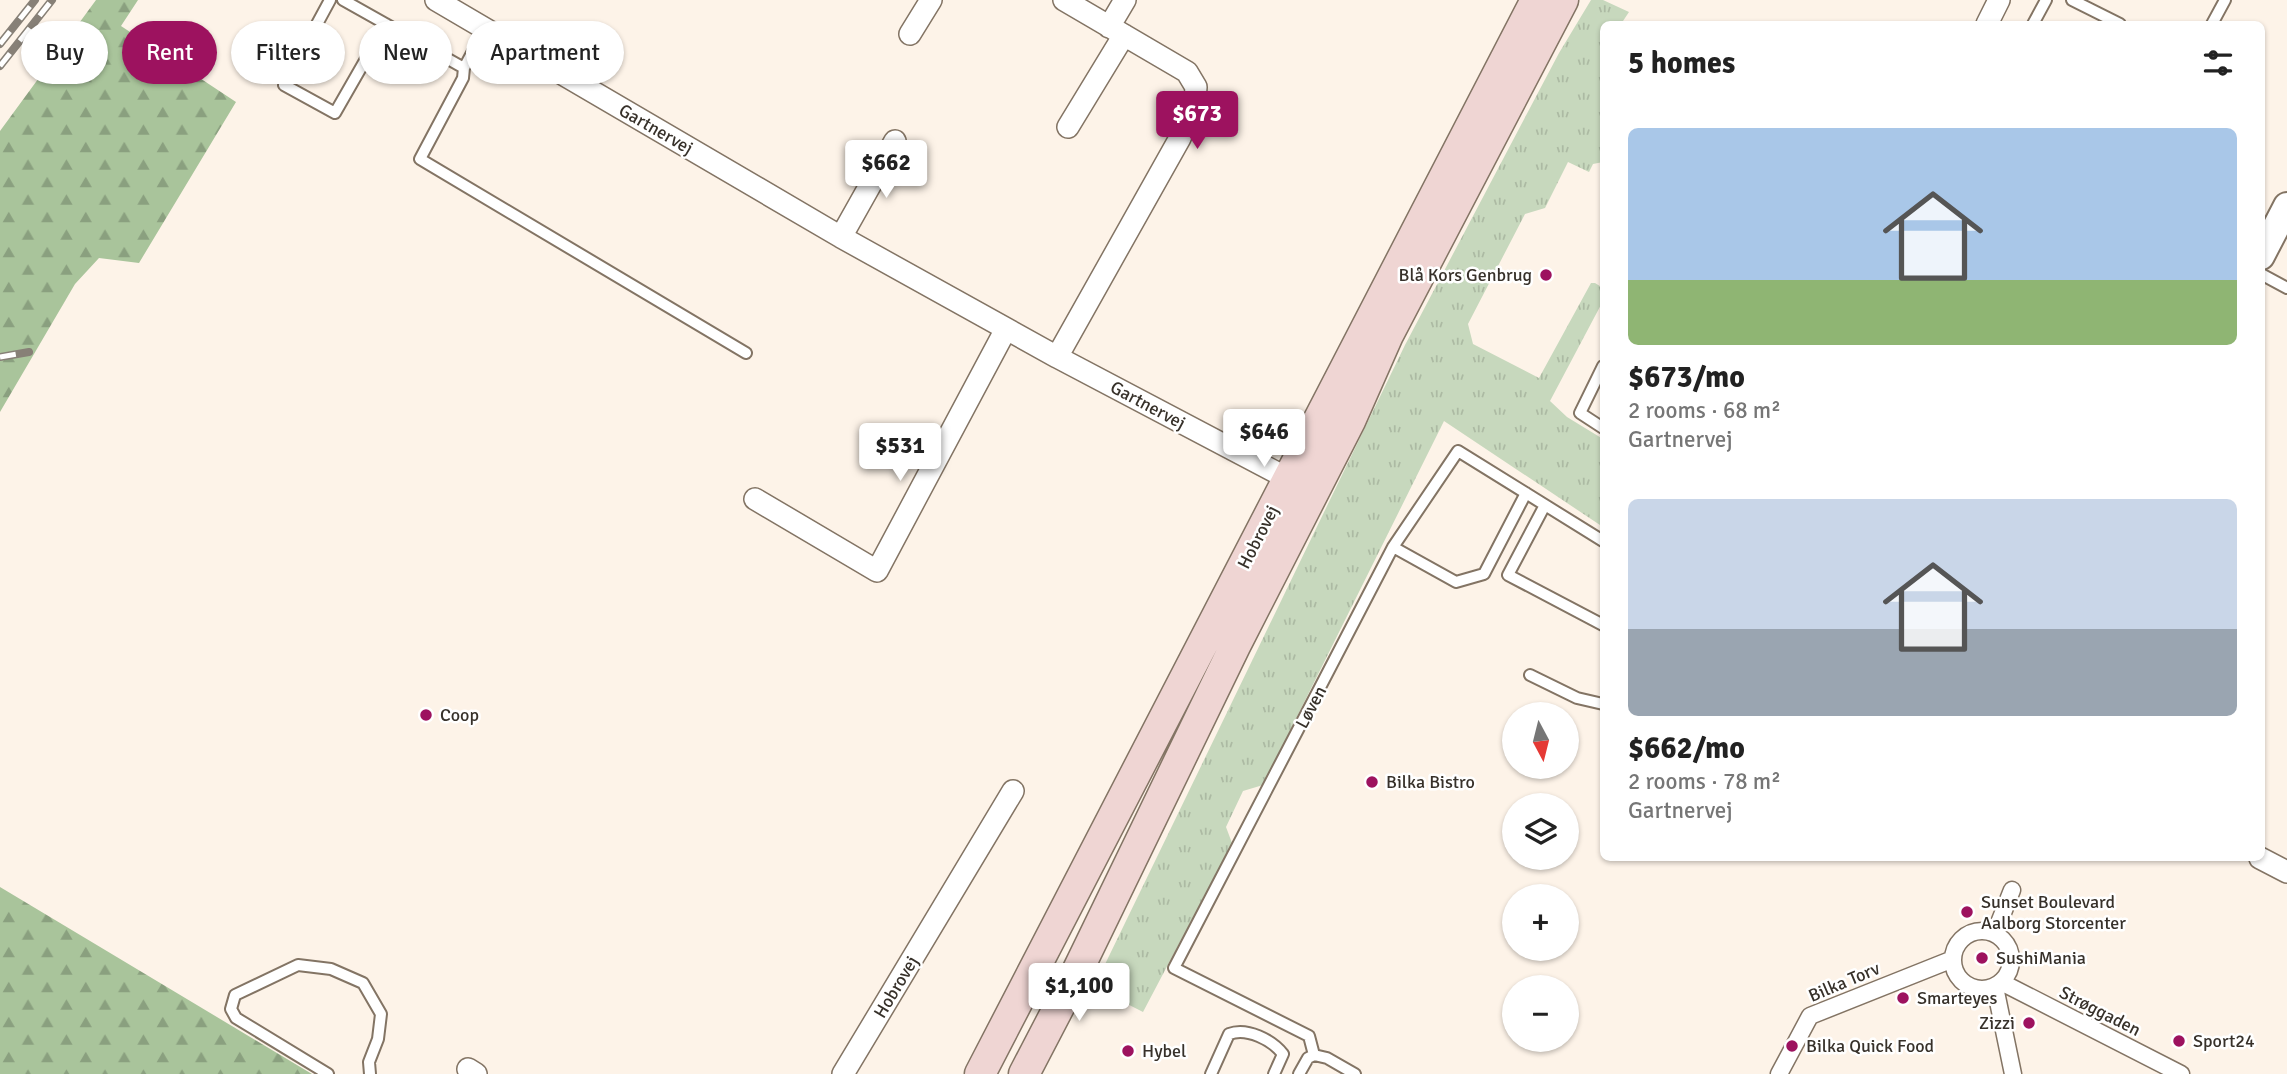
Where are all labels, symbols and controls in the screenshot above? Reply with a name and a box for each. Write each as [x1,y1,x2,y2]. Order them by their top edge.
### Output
chip: Buy [21,21,108,84]
chip: Rent [122,21,217,84]
chip: Filters [231,21,345,84]
chip: New [359,21,452,84]
chip: Apartment [466,21,624,84]
icon: filters [2199,44,2237,82]
text: 5 homes [1628,45,1735,82]
pin: $673 [1156,92,1238,151]
street label: Gartnervej [615,99,697,159]
text: $673 [1172,99,1222,128]
pin: $662 [845,140,927,200]
text: $662 [861,148,911,177]
icon: home [1870,173,1996,299]
place label: Blå Kors Genbrug [1399,264,1532,286]
marker: Blå Kors Genbrug [1538,267,1554,283]
text: $673/mo [1628,359,1745,396]
street label: Gartnervej [1107,376,1189,434]
text: 2 rooms · 68 m² [1628,396,1781,425]
pin: $646 [1223,410,1305,469]
text: $646 [1239,417,1289,446]
pin: $531 [859,424,941,483]
text: Gartnervej [1628,425,1733,454]
text: $531 [875,431,925,460]
street label: Hobrovej [1233,502,1283,572]
icon: home [1870,544,1996,670]
street label: Løven [1291,682,1331,732]
north arrow [1502,702,1578,779]
map controls [1502,702,1579,1052]
place label: Coop [440,704,479,726]
marker: Coop [418,707,434,723]
text: $662/mo [1628,730,1745,767]
text: 2 rooms · 78 m² [1628,767,1781,796]
place label: Bilka Bistro [1386,771,1475,793]
marker: Bilka Bistro [1364,774,1380,790]
button: layers [1502,793,1579,870]
text: Gartnervej [1628,796,1733,825]
button: + [1502,884,1579,961]
place label: Sunset Boulevard Aalborg Storcenter [1981,891,2126,934]
marker: Sunset Boulevard Aalborg Storcenter [1959,904,1975,920]
place label: SushiMania [1996,947,2086,969]
marker: SushiMania [1974,950,1990,966]
street label: Hobrovej [869,952,923,1022]
street label: Bilka Torv [1805,957,1884,1007]
pin: $1,100 [1022,964,1136,1023]
text: $1,100 [1045,971,1113,1000]
button: − [1502,975,1579,1052]
street label: Strøggaden [2056,981,2144,1041]
place label: Smarteyes [1917,987,1998,1009]
marker: Smarteyes [1895,990,1911,1006]
place label: Zizzi [1979,1012,2015,1034]
marker: Zizzi [2021,1015,2037,1031]
place label: Sport24 [2193,1030,2255,1052]
marker: Sport24 [2171,1033,2187,1049]
place label: Bilka Quick Food [1806,1035,1934,1057]
marker: Bilka Quick Food [1784,1038,1800,1054]
place label: Hybel [1142,1040,1186,1062]
marker: Hybel [1120,1043,1136,1059]

